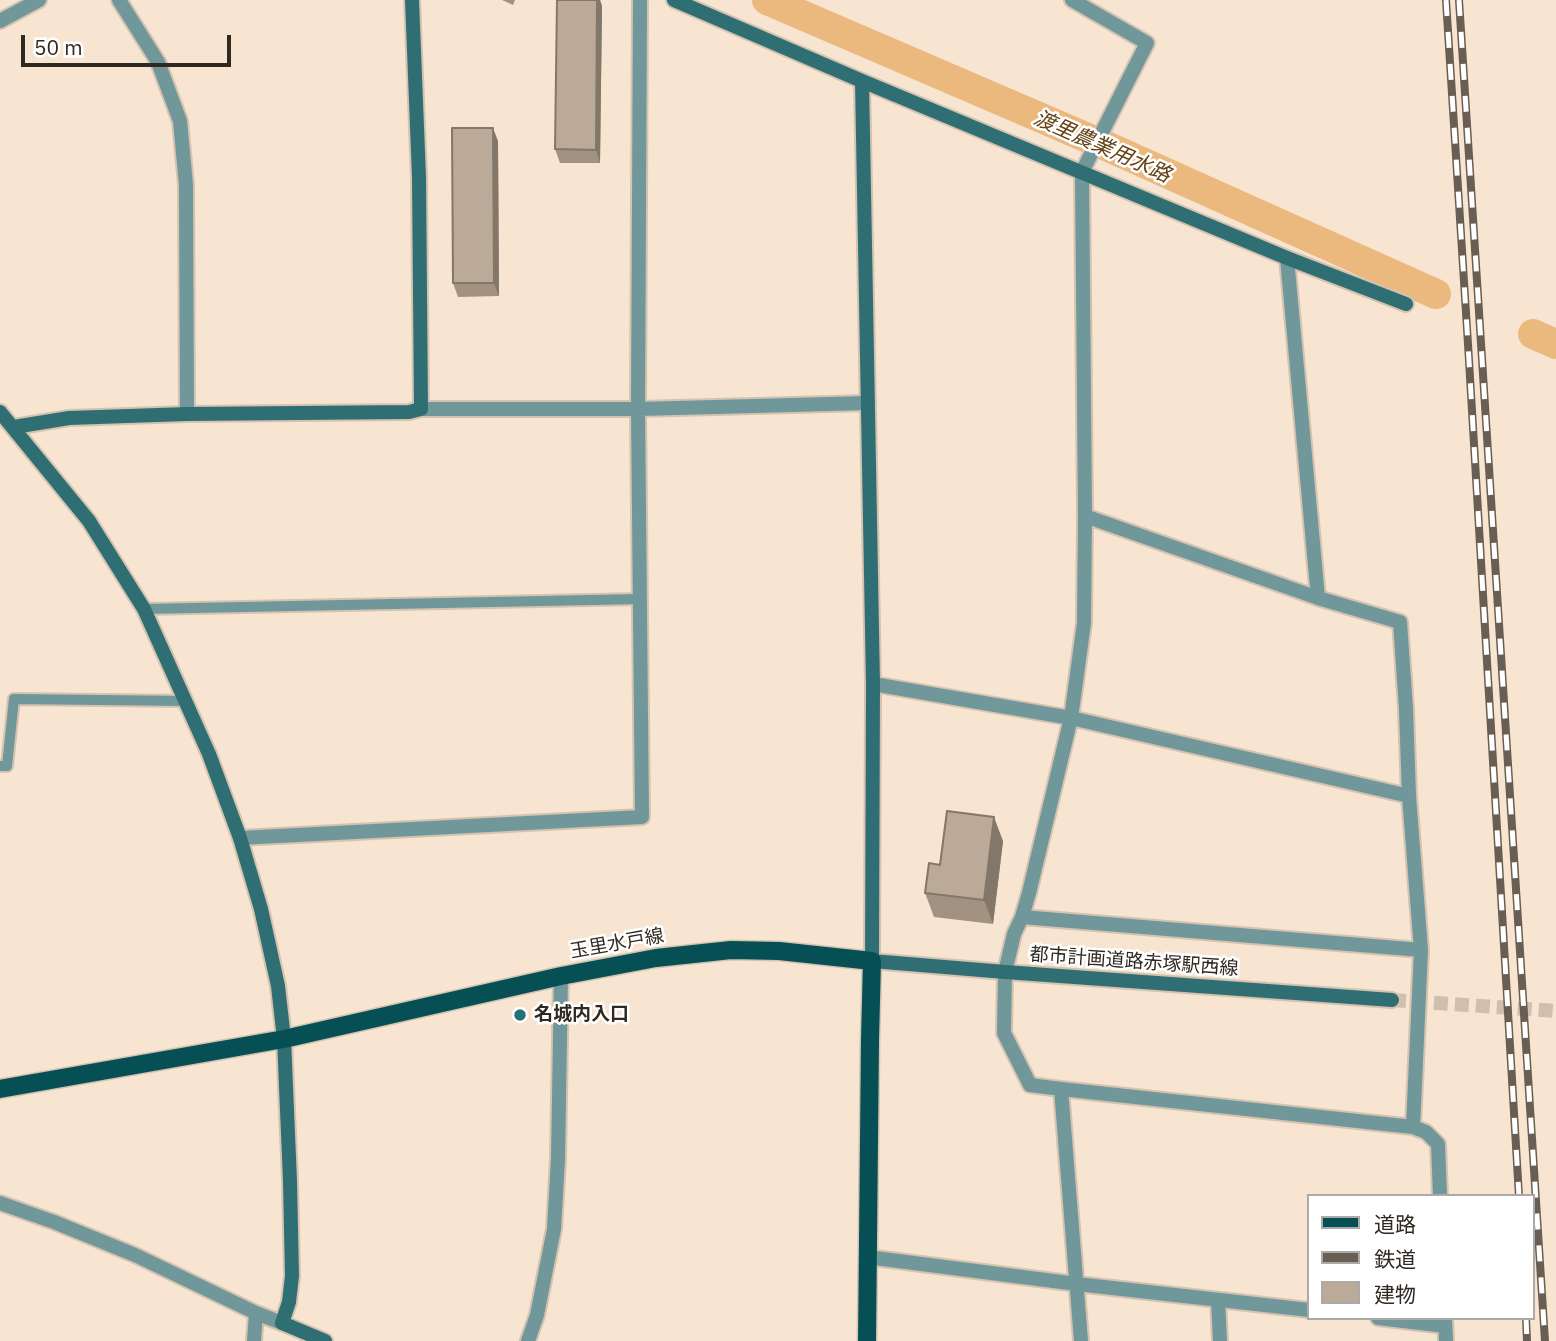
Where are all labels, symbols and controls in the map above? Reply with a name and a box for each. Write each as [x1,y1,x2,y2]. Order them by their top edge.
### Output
scale bar [24,21,234,65]
text: 50 m [34,33,83,61]
water label: 渡里農業用水路 [1030,106,1174,188]
street label: 玉里水戸線 [568,925,666,963]
street label: 都市計画道路赤塚駅西線 [1029,943,1239,981]
place label: 名城内入口 [534,1004,629,1026]
marker: 名城内入口 [512,1007,528,1023]
legend [1308,1194,1535,1320]
text: 道路 [1374,1210,1416,1238]
text: 鉄道 [1374,1245,1416,1273]
text: 建物 [1374,1280,1416,1308]

